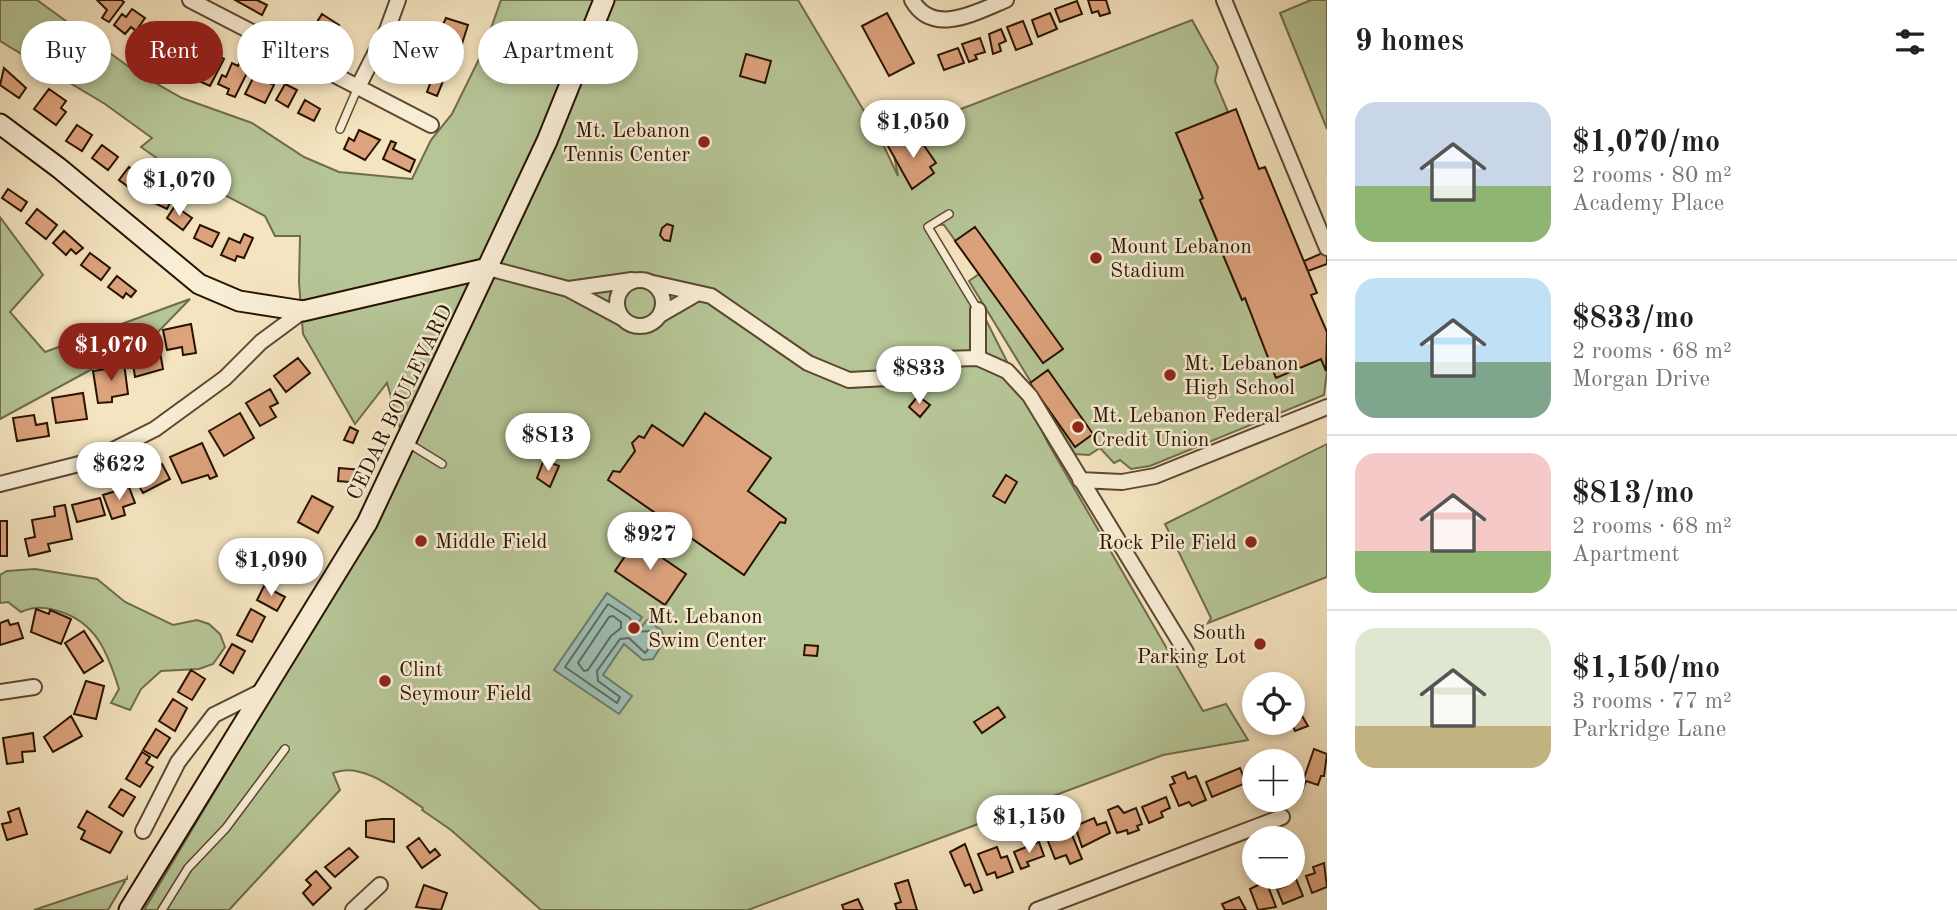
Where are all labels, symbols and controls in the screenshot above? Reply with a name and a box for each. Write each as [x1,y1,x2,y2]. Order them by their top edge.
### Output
chip: Buy [21,21,111,84]
chip: Rent [125,21,223,84]
chip: Filters [237,21,354,84]
chip: New [368,21,464,84]
chip: Apartment [478,21,638,84]
icon: filters [1891,23,1929,61]
text: 9 homes [1355,27,1464,57]
pin: $1,050 [856,100,970,160]
text: $1,050 [876,111,950,134]
place label: Mt. Lebanon Tennis Center [563,121,690,166]
text: $1,070/mo [1572,128,1720,158]
icon: home [1411,130,1495,214]
marker: Mt. Lebanon Tennis Center [696,134,712,150]
pin: $1,070 [122,158,236,218]
text: 2 rooms · 80 m² [1572,164,1732,187]
text: $1,070 [142,169,216,192]
text: Academy Place [1572,192,1724,215]
place label: Mount Lebanon Stadium [1110,237,1252,282]
marker: Mount Lebanon Stadium [1088,250,1104,266]
street label: CEDAR BOULEVARD [344,302,457,504]
text: $833/mo [1572,304,1694,334]
icon: home [1411,306,1495,390]
pin: $1,070 [54,324,168,383]
text: $1,070 [74,334,148,357]
text: 2 rooms · 68 m² [1572,340,1732,363]
pin: $833 [878,346,960,406]
place label: Mt. Lebanon High School [1184,354,1299,399]
text: $833 [892,357,946,380]
marker: Mt. Lebanon High School [1162,367,1178,383]
text: Morgan Drive [1572,368,1710,391]
place label: Mt. Lebanon Federal Credit Union [1092,406,1280,451]
pin: $813 [507,414,589,473]
marker: Mt. Lebanon Federal Credit Union [1070,419,1086,435]
text: $813 [521,424,575,447]
pin: $622 [78,442,160,502]
text: $622 [92,453,146,476]
text: $813/mo [1572,479,1694,509]
icon: home [1411,481,1495,565]
pin: $927 [609,512,691,572]
text: 2 rooms · 68 m² [1572,515,1732,538]
text: $927 [623,523,677,546]
place label: Middle Field [435,532,548,553]
marker: Middle Field [413,533,429,549]
place label: Rock Pile Field [1098,533,1237,554]
marker: Rock Pile Field [1243,534,1259,550]
pin: $1,090 [214,538,328,598]
text: Apartment [1572,543,1680,566]
text: $1,090 [234,549,308,572]
place label: Mt. Lebanon Swim Center [648,607,767,652]
marker: Mt. Lebanon Swim Center [626,620,642,636]
place label: South Parking Lot [1137,623,1246,668]
marker: South Parking Lot [1252,636,1268,652]
text: $1,150/mo [1572,654,1720,684]
icon: home [1411,656,1495,740]
place label: Clint Seymour Field [399,660,532,705]
map controls [1242,672,1305,889]
button: locate [1242,672,1305,735]
marker: Clint Seymour Field [377,673,393,689]
text: 3 rooms · 77 m² [1572,690,1732,713]
text: Parkridge Lane [1572,718,1726,741]
button: + [1242,749,1305,812]
pin: $1,150 [972,796,1086,855]
text: $1,150 [992,806,1066,829]
button: − [1242,826,1305,889]

